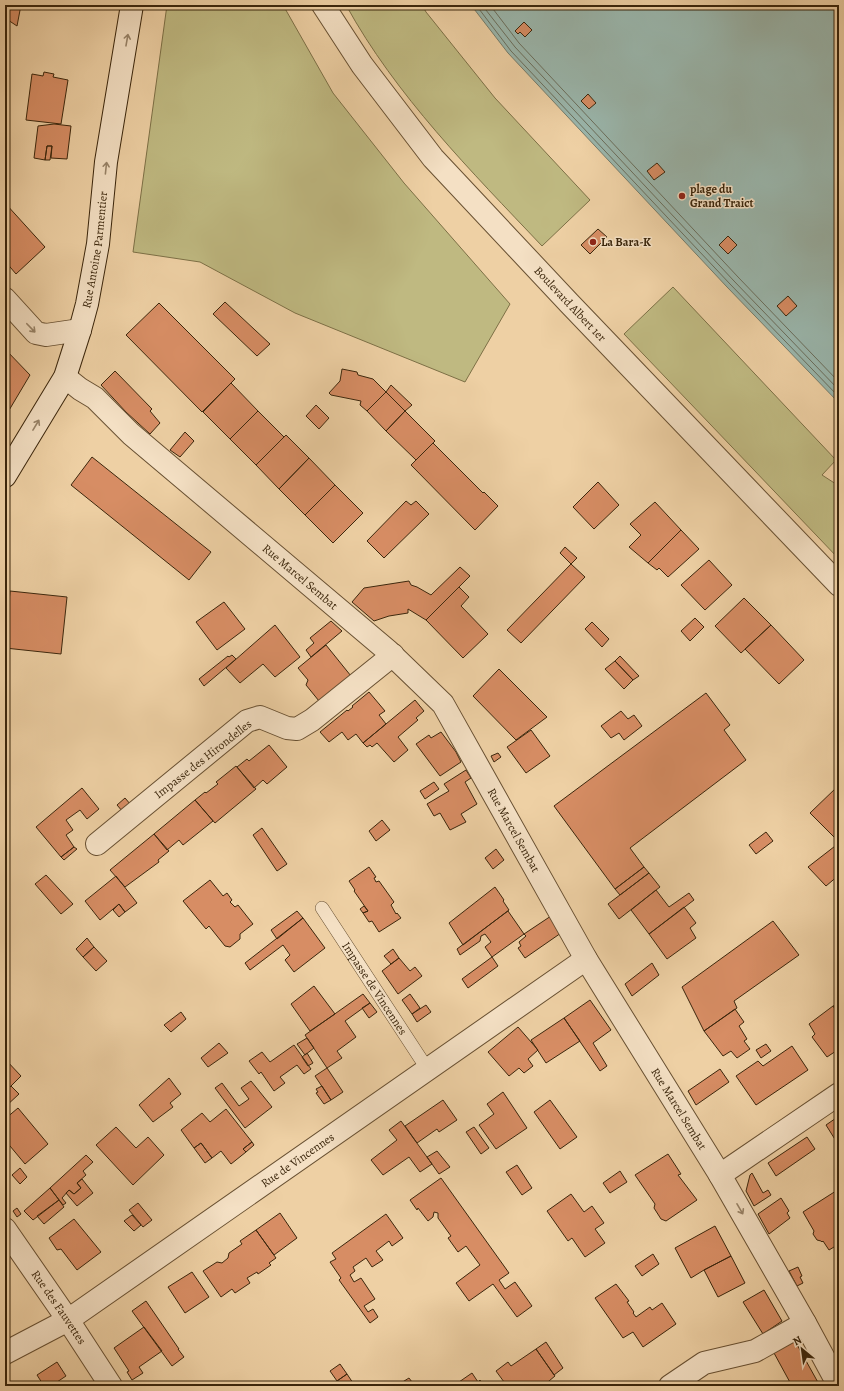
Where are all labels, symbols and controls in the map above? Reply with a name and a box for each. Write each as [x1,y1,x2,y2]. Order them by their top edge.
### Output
one-way arrow [123,34,131,47]
one-way arrow [102,162,109,175]
place label: plage du Grand Traict [690,181,753,211]
street label: Rue Antoine Parmentier [78,190,111,310]
marker: plage du Grand Traict [677,191,687,201]
place label: La Bara-K [601,234,651,250]
marker: La Bara-K [588,237,598,247]
street label: Boulevard Albert 1er [531,263,610,345]
one-way arrow [26,323,36,333]
one-way arrow [32,419,40,431]
street label: Rue Marcel Sembat [259,540,341,613]
street label: Impasse des Hirondelles [151,716,255,802]
street label: Rue Marcel Sembat [484,785,544,875]
street label: Impasse de Vincennes [338,939,411,1038]
street label: Rue Marcel Sembat [647,1065,711,1153]
street label: Rue de Vincennes [258,1129,338,1191]
one-way arrow [736,1203,744,1215]
street label: Rue des Fauvettes [28,1267,90,1348]
north arrow [782,1329,822,1369]
text: N [790,1332,805,1349]

